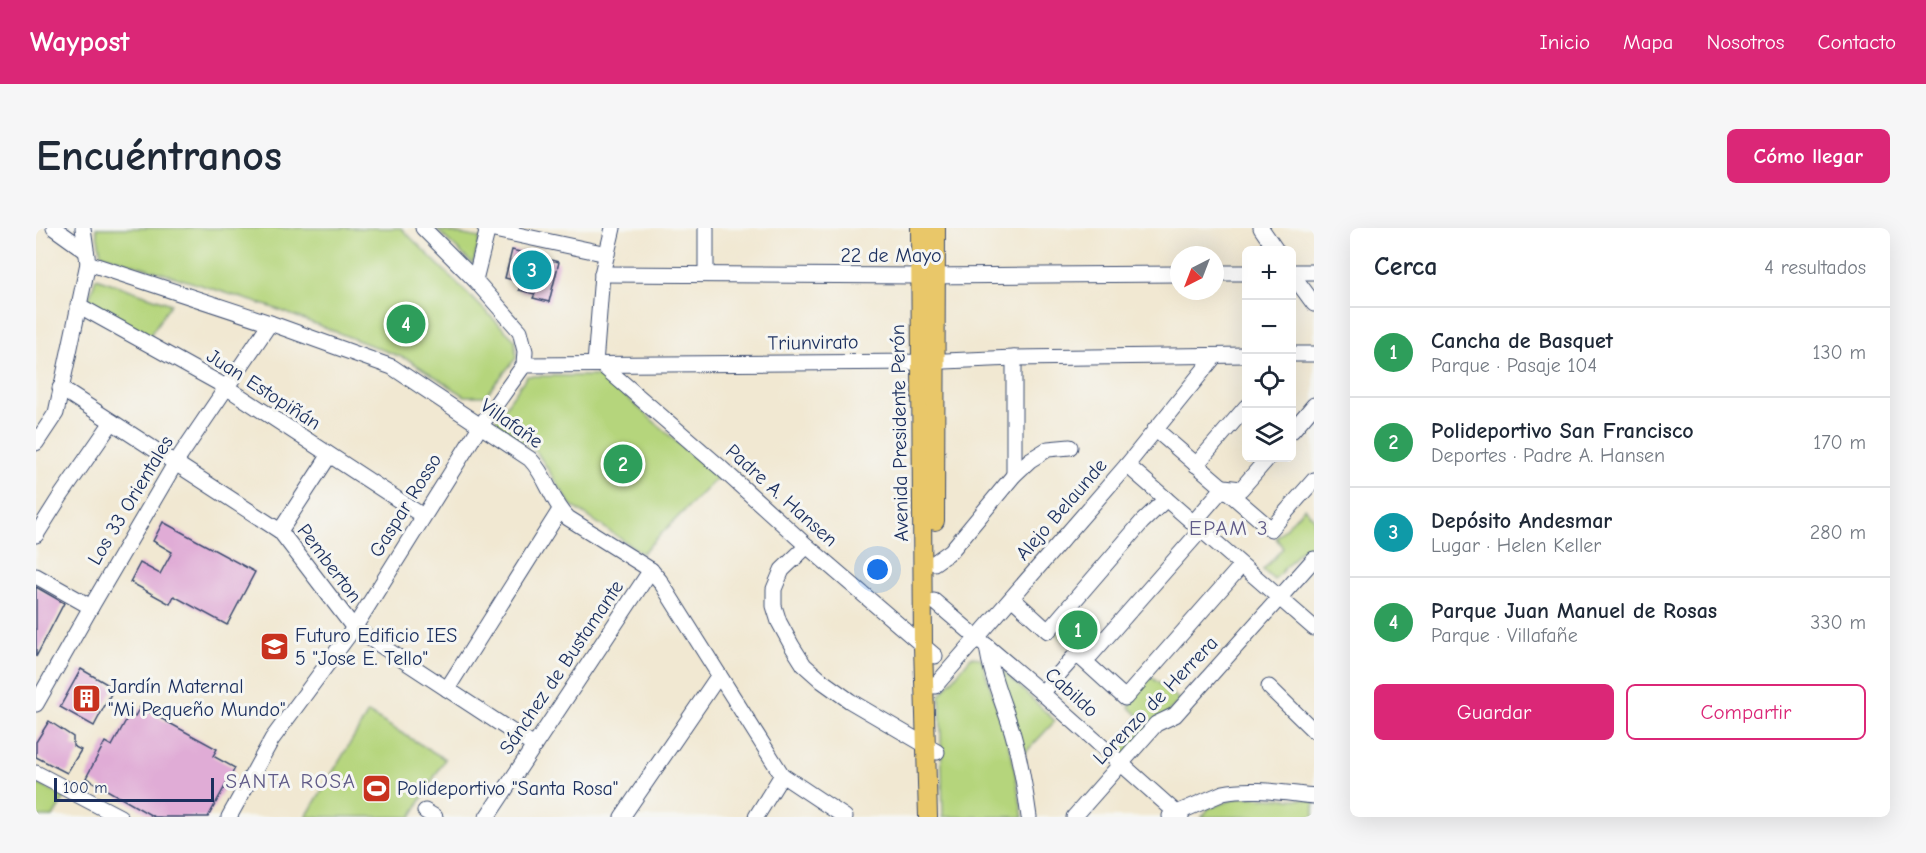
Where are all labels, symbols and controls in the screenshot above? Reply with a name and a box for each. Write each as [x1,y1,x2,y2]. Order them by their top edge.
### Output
text: Waypost [30,26,130,58]
text: Inicio [1539,30,1590,54]
text: Mapa [1623,30,1673,54]
text: Nosotros [1706,30,1785,54]
text: Contacto [1818,30,1896,54]
button: Cómo llegar [1727,129,1890,183]
text: Encuéntranos [36,132,282,181]
street label: 22 de Mayo [840,244,942,267]
north arrow [1170,246,1224,300]
map controls [1242,246,1296,462]
button: + [1242,246,1296,300]
pin: 3 [512,248,552,292]
text: Cerca [1374,252,1438,282]
text: 4 resultados [1764,256,1866,279]
button: − [1242,300,1296,354]
pin: 4 [386,302,425,346]
street label: Avenida Presidente Perón [886,324,913,542]
text: Cancha de Basquet [1431,328,1613,354]
street label: Triunvirato [767,330,859,355]
text: 1 [1390,341,1397,364]
text: 130 m [1813,341,1866,364]
street label: Juan Estopiñán [202,344,325,435]
button: locate [1242,354,1296,408]
text: Parque · Pasaje 104 [1431,354,1597,377]
street label: Villafañe [476,394,547,453]
button: layers [1242,408,1296,462]
text: Polideportivo San Francisco [1431,418,1694,444]
street label: Los 33 Orientales [83,431,178,569]
text: 2 [1389,431,1398,454]
text: 170 m [1813,431,1866,454]
street label: Padre A. Hansen [721,439,842,551]
pin: 2 [604,442,642,486]
text: Deportes · Padre A. Hansen [1431,444,1665,467]
street label: Gaspar Rosso [364,449,446,561]
street label: Alejo Belaunde [1011,454,1112,565]
text: Depósito Andesmar [1431,508,1612,534]
district label: EPAM 3 [1189,516,1269,540]
street label: Pemberton [293,519,367,607]
text: 3 [1389,521,1398,544]
text: 280 m [1810,521,1866,544]
text: Lugar · Helen Keller [1431,534,1601,557]
your location [863,555,892,584]
street label: Sánchez de Bustamante [495,576,628,759]
text: Parque Juan Manuel de Rosas [1431,598,1717,624]
pin: 1 [1058,608,1098,652]
text: 4 [1389,611,1398,634]
text: 330 m [1810,611,1866,634]
place label: Futuro Edificio IES 5 "Jose E. Tello" [295,624,457,670]
text: Parque · Villafañe [1431,624,1578,647]
school or university icon: Futuro Edificio IES 5 "Jose E. Tello" [258,631,290,663]
street label: Lorenzo de Herrera [1088,631,1223,769]
street label: Cabildo [1040,663,1103,722]
place label: Jardín Maternal "Mi Pequeño Mundo" [108,675,285,721]
building icon: Jardín Maternal "Mi Pequeño Mundo" [71,682,103,714]
button: Guardar [1374,684,1614,740]
button: Compartir [1626,684,1866,740]
district label: SANTA ROSA [226,769,356,793]
sports icon: Polideportivo "Santa Rosa" [360,772,392,804]
scale bar [54,775,214,802]
place label: Polideportivo "Santa Rosa" [397,777,618,800]
text: 100 m [63,779,107,797]

